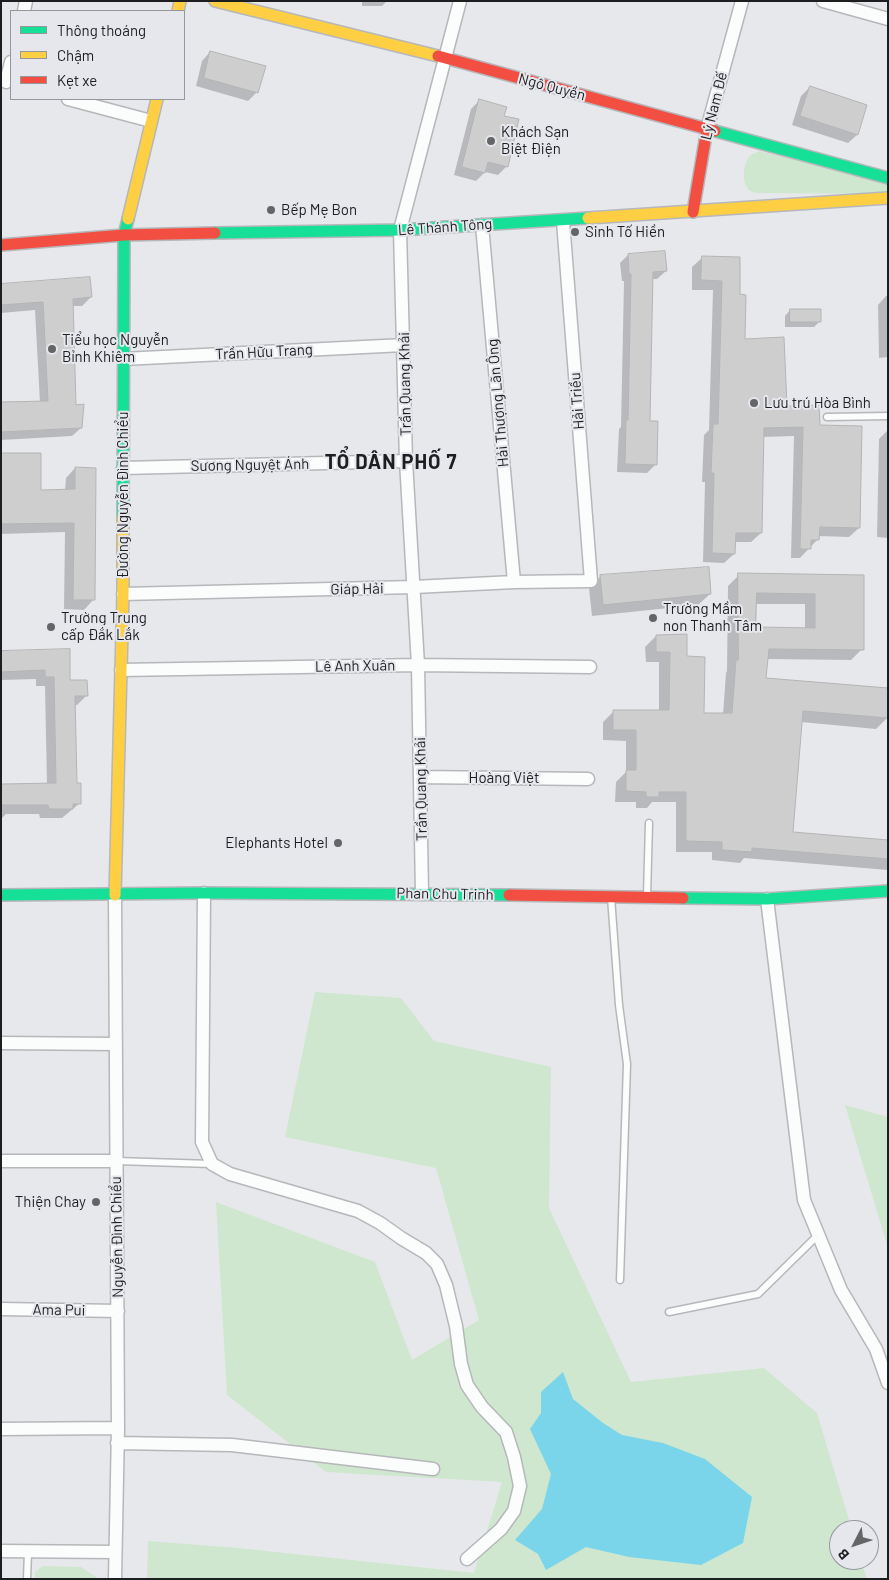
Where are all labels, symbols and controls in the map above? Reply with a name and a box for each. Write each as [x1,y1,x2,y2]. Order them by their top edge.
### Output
legend [10,10,185,100]
text: Thông thoáng [57,21,146,39]
text: Chậm [57,46,94,64]
street label: Ngô Quyền [517,69,587,105]
street label: Lý Nam Đế [697,70,731,142]
text: Kẹt xe [57,71,97,89]
place label: Khách Sạn Biệt Điện [501,123,569,158]
marker: Khách Sạn Biệt Điện [485,135,497,147]
place label: Bếp Mẹ Bon [281,201,357,219]
marker: Bếp Mẹ Bon [265,204,277,216]
street label: Lê Thánh Tông [397,215,493,239]
place label: Sinh Tố Hiền [585,223,665,241]
marker: Sinh Tố Hiền [569,226,581,238]
place label: Tiểu học Nguyễn Bỉnh Khiêm [62,331,169,366]
street label: Trần Quang Khải [395,332,415,436]
street label: Hải Thượng Lãn Ông [483,338,513,468]
street label: Trần Hữu Trang [215,340,313,364]
marker: Tiểu học Nguyễn Bỉnh Khiêm [46,343,58,355]
street label: Hải Triều [566,372,588,430]
place label: Lưu trú Hòa Bình [764,394,871,412]
marker: Lưu trú Hòa Bình [748,397,760,409]
street label: Đường Nguyễn Đình Chiểu [114,412,132,578]
district label: TỔ DÂN PHỐ 7 [323,450,459,474]
street label: Sương Nguyệt Ánh [191,455,309,475]
street label: Giáp Hải [330,580,384,598]
place label: Trường Mầm non Thanh Tâm [663,600,762,635]
place label: Trường Trung cấp Đắk Lắk [61,609,147,644]
marker: Trường Mầm non Thanh Tâm [647,612,659,624]
marker: Trường Trung cấp Đắk Lắk [45,621,57,633]
street label: Lê Anh Xuân [315,656,395,676]
street label: Trần Quang Khải [411,737,431,841]
street label: Hoàng Việt [469,769,539,787]
place label: Elephants Hotel [225,834,328,852]
marker: Elephants Hotel [332,837,344,849]
street label: Phan Chu Trinh [396,884,494,904]
street label: Nguyễn Đình Chiểu [107,1176,127,1298]
place label: Thiện Chay [15,1193,86,1211]
marker: Thiện Chay [90,1196,102,1208]
street label: Ama Pui [32,1301,86,1319]
north arrow [829,1520,879,1570]
text: B [834,1546,852,1563]

